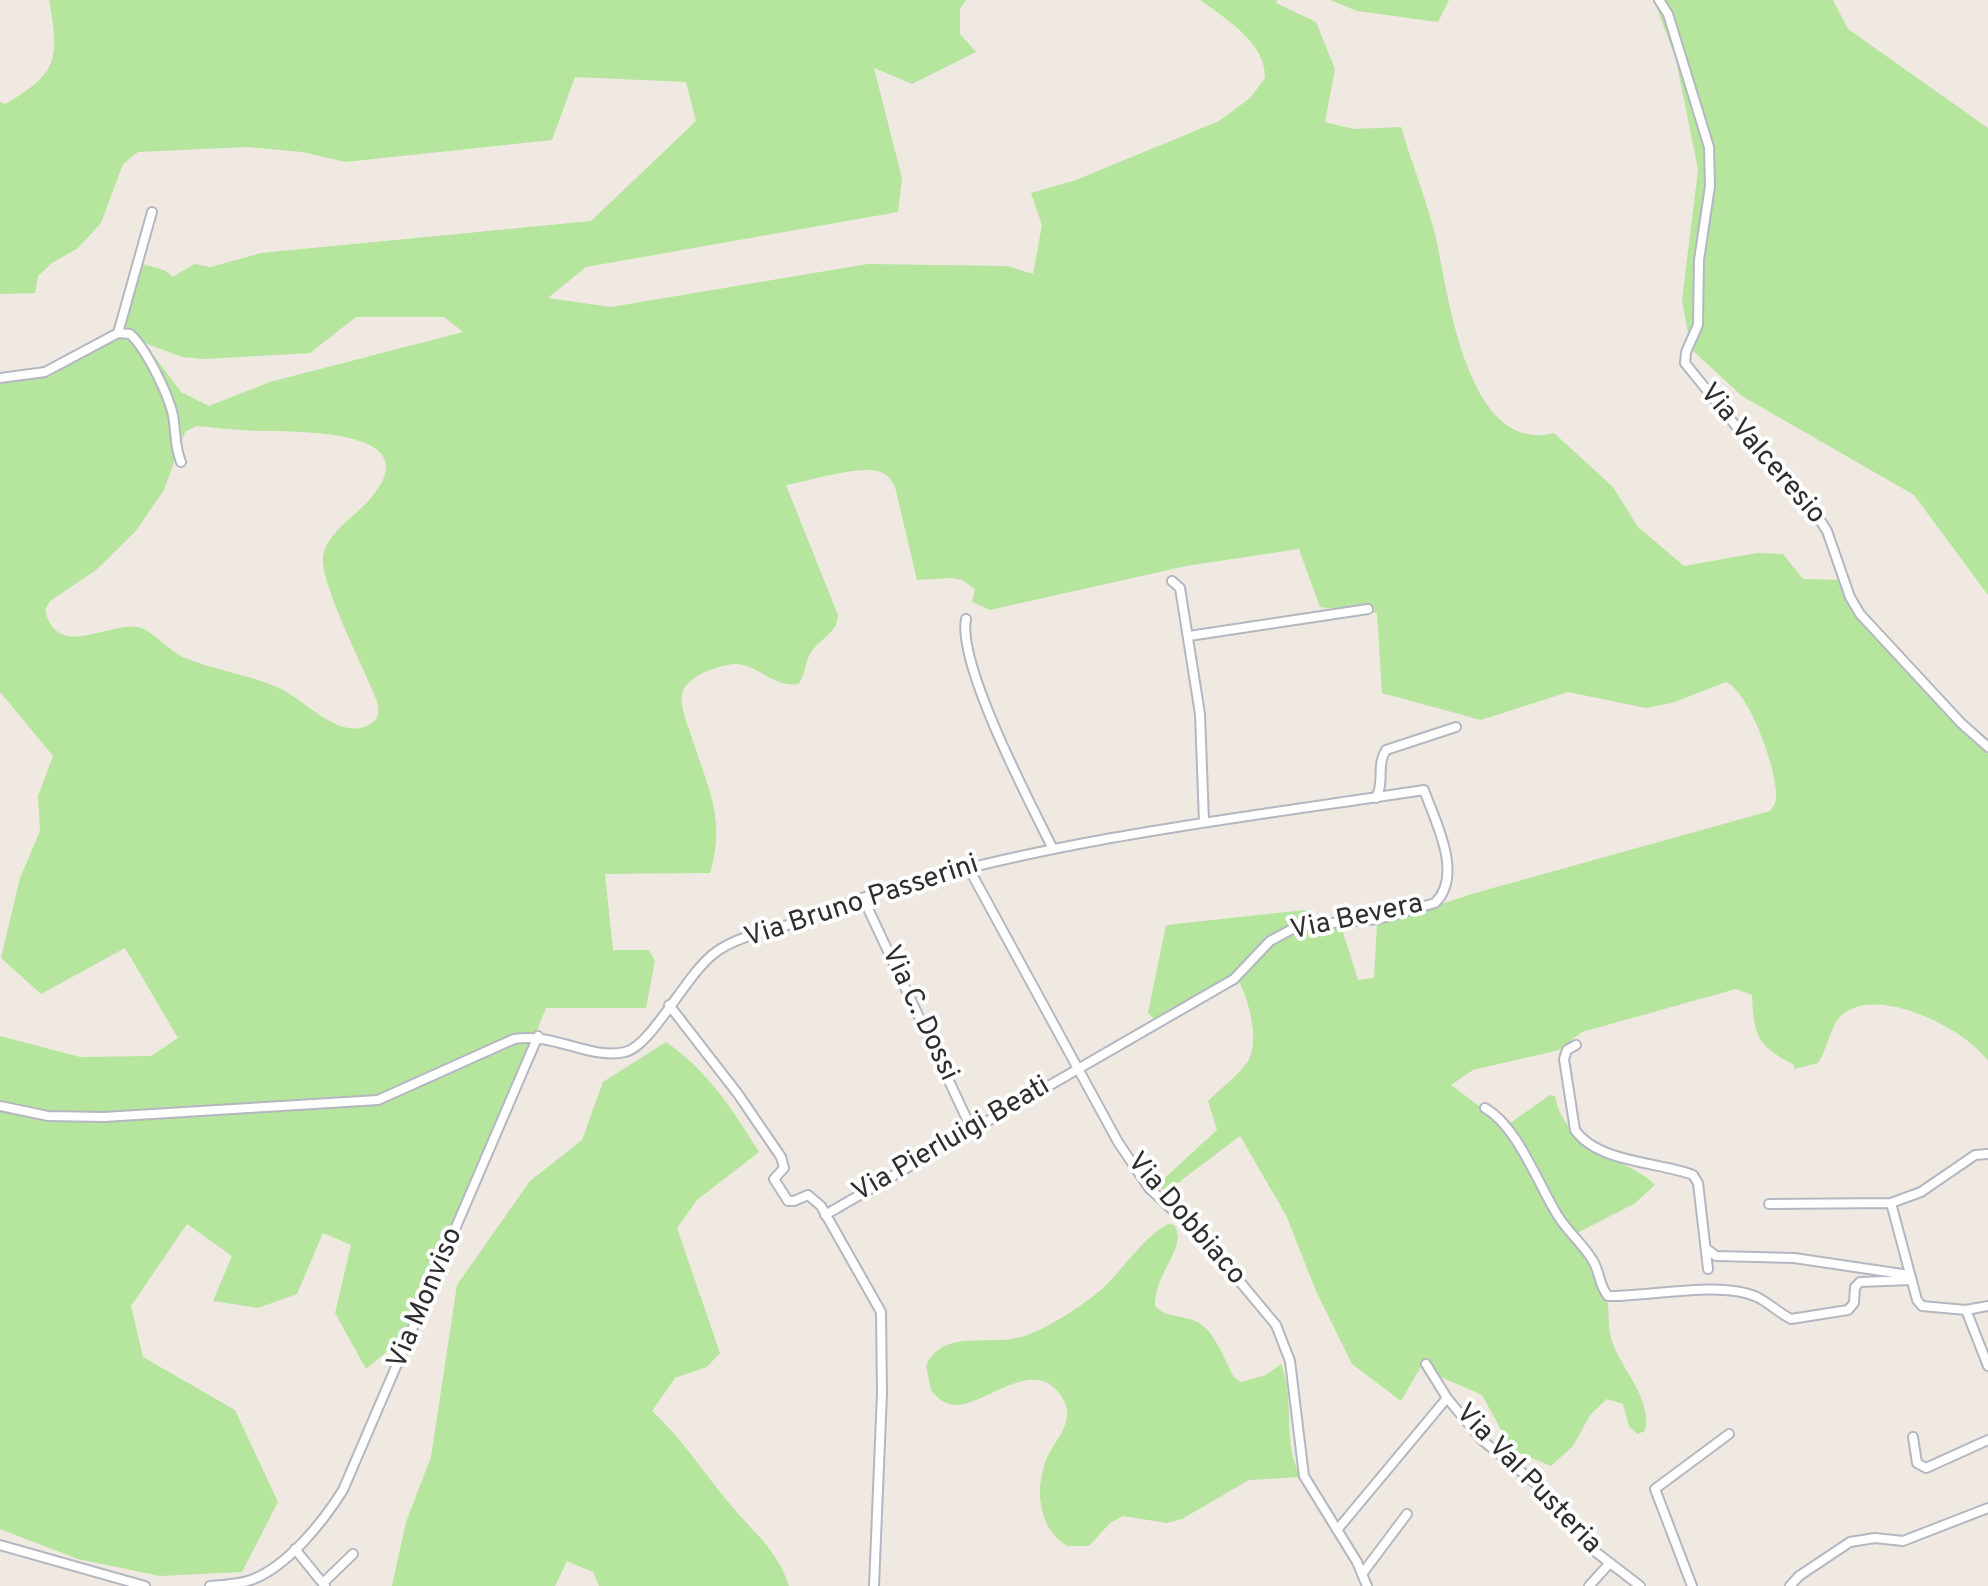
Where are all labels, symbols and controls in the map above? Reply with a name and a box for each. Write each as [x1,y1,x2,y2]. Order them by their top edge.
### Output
street label: Via Valceresio [1691,378,1831,532]
street label: Via Bruno Passerini [741,849,983,957]
street label: Via Bevera [1288,889,1426,949]
street label: Via C. Dossi [872,941,964,1087]
street label: Via Pierluigi Beati [847,1071,1057,1211]
street label: Via Dobbiaco [1118,1147,1252,1293]
street label: Via Monviso [382,1223,472,1375]
street label: Via Val Pusteria [1447,1398,1607,1562]

